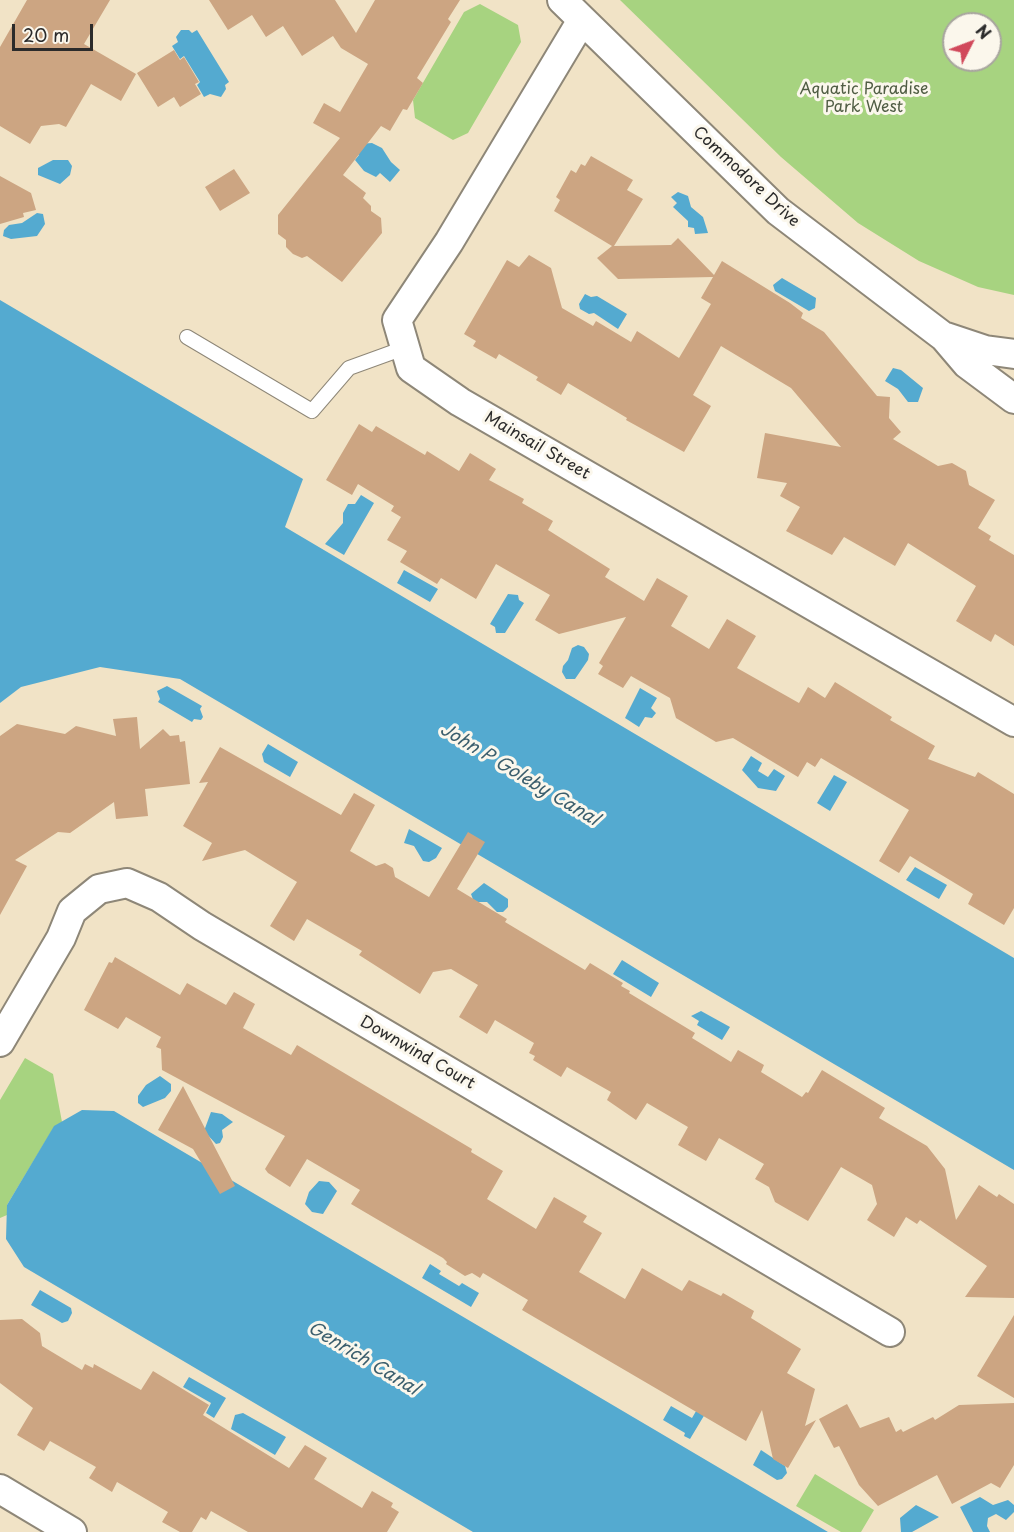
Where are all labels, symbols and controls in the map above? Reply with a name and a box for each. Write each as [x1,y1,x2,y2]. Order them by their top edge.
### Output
scale bar [15,12,96,50]
north arrow [942,12,1002,72]
text: N [971,19,997,44]
text: 20 m [23,21,69,48]
park label: Aquatic Paradise Park West [799,80,929,118]
street label: Commodore Drive [689,123,803,231]
street label: Mainsail Street [481,408,593,484]
water label: John P Goleby Canal [436,719,602,831]
street label: Downwind Court [356,1012,478,1094]
water label: Genrich Canal [304,1318,422,1400]

